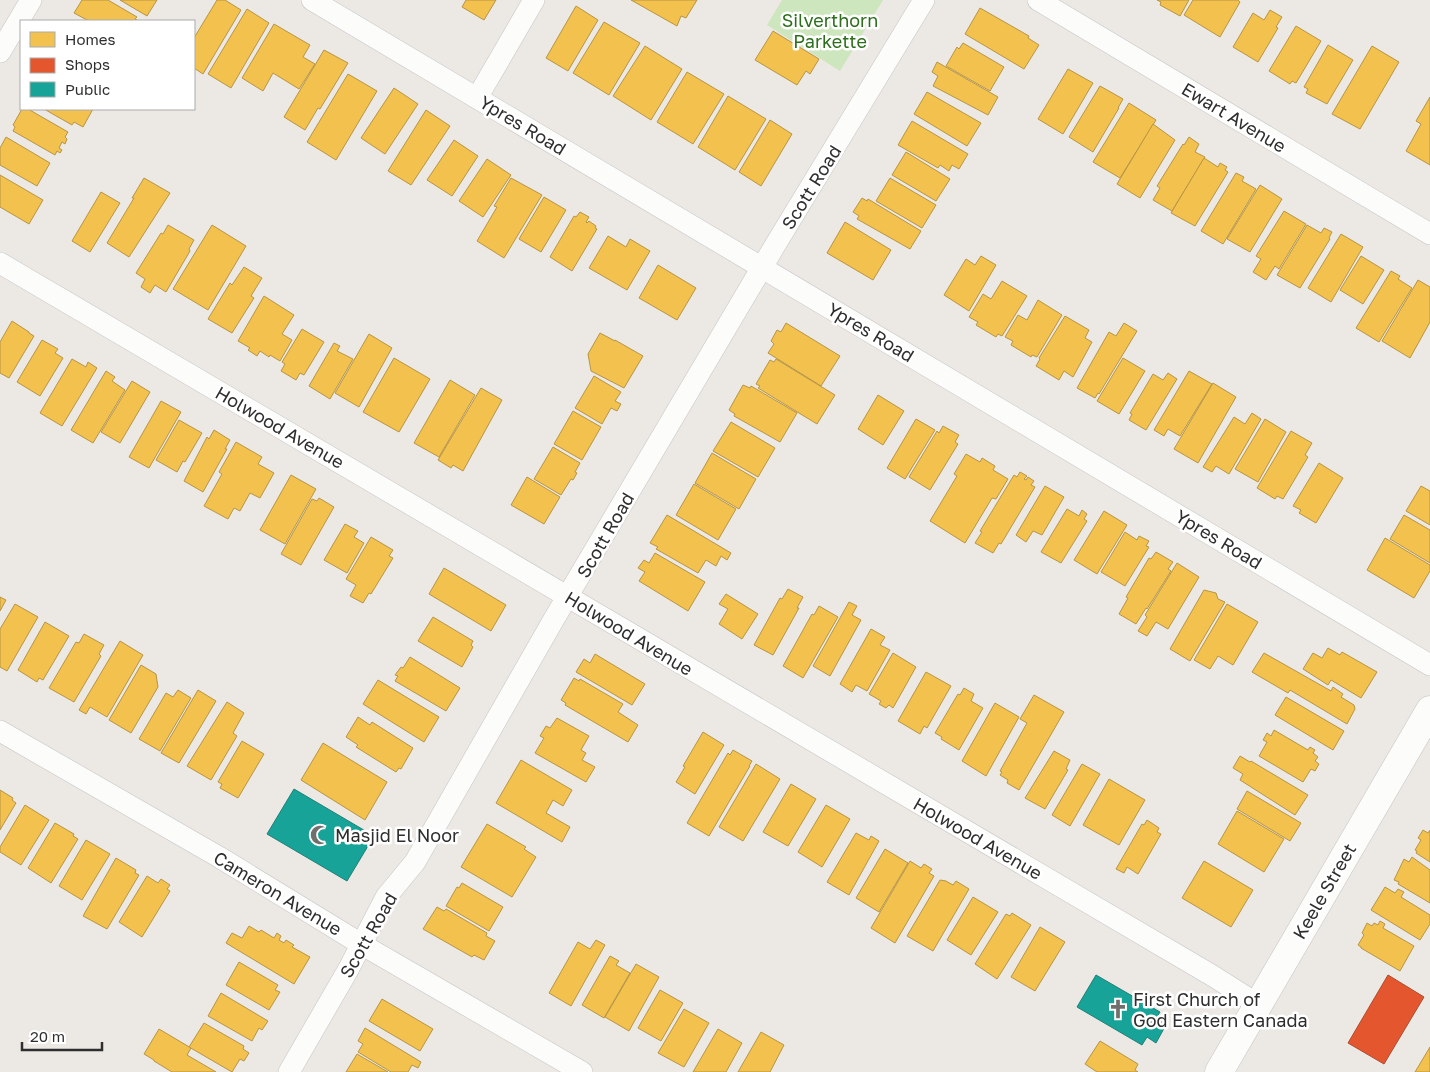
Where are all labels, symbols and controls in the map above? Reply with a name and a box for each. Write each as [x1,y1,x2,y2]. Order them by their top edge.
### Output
park label: Silverthorn Parkette [782,9,878,52]
legend [20,20,195,110]
text: Homes [65,30,115,48]
text: Shops [65,55,110,73]
street label: Ewart Avenue [1178,77,1290,157]
text: Public [65,80,110,98]
street label: Ypres Road [476,91,570,159]
street label: Scott Road [777,141,845,233]
street label: Ypres Road [824,298,918,366]
street label: Holwood Avenue [212,381,348,473]
street label: Scott Road [572,488,638,582]
street label: Ypres Road [1172,505,1266,573]
street label: Holwood Avenue [561,586,697,680]
street label: Holwood Avenue [910,792,1046,884]
mosque icon: Masjid El Noor [309,824,331,846]
place label: Masjid El Noor [335,824,459,846]
street label: Keele Street [1288,839,1360,943]
street label: Cameron Avenue [210,846,346,940]
street label: Scott Road [335,888,401,982]
place label: First Church of God Eastern Canada [1133,988,1308,1031]
church icon: First Church of God Eastern Canada [1107,998,1129,1020]
scale bar [22,1020,102,1052]
text: 20 m [30,1027,65,1045]

